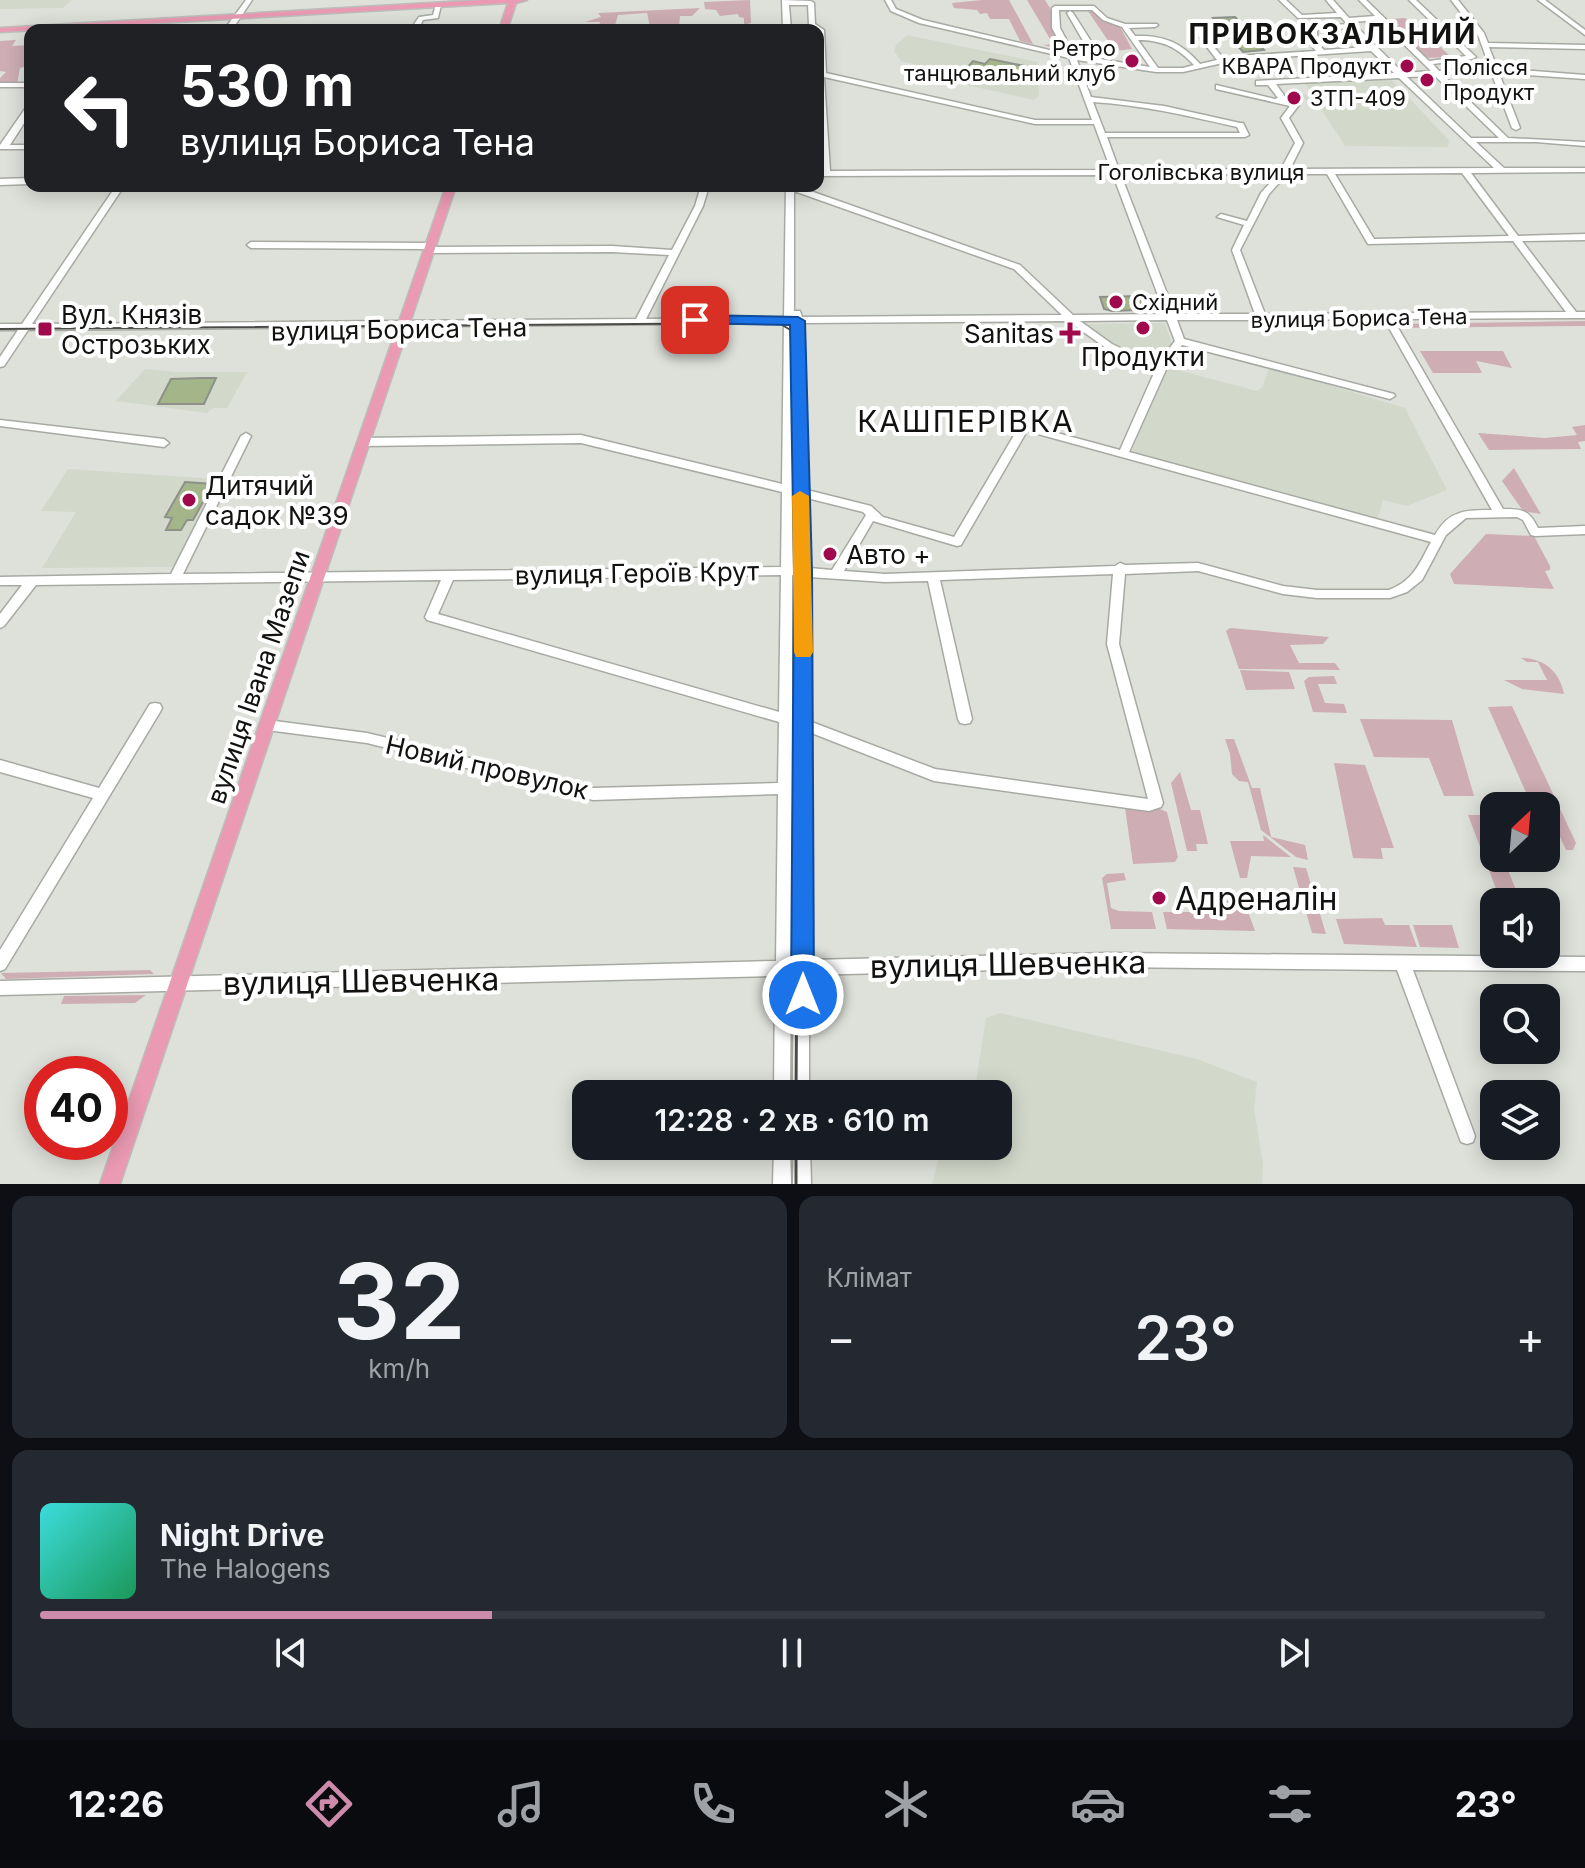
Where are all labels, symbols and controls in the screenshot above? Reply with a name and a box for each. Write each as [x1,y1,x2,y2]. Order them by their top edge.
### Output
district label: ПРИВОКЗАЛЬНИЙ [1189,16,1477,51]
place label: Ретро танцювальний клуб [904,35,1116,86]
text: 530 m [180,52,354,120]
marker: Ретро танцювальний клуб [1123,52,1141,70]
place label: КВАРА Продукт [1221,53,1392,79]
place label: Полісся Продукт [1443,54,1535,105]
icon: left [48,56,152,160]
marker: КВАРА Продукт [1398,57,1416,75]
marker: Полісся Продукт [1418,71,1436,89]
place label: ЗТП-409 [1310,85,1406,111]
marker: ЗТП-409 [1285,89,1303,107]
text: вулиця Бориса Тена [180,120,535,164]
street label: Гоголівська вулиця [1097,159,1305,185]
pin [661,286,729,354]
place label: Східний [1132,289,1218,315]
marker: Східний [1107,293,1125,311]
icon: arrive [673,298,717,342]
place label: Вул. Князів Острозьких [61,299,211,360]
street label: вулиця Бориса Тена [1250,303,1468,333]
street label: вулиця Бориса Тена [271,311,527,347]
place label: Sanitas [964,318,1054,349]
marker: Продукти [1134,319,1152,337]
marker: Вул. Князів Острозьких [36,320,54,338]
marker: Sanitas [1061,324,1079,342]
place label: Продукти [1081,341,1205,372]
district label: КАШПЕРІВКА [857,403,1075,439]
place label: Дитячий садок №39 [205,470,349,531]
marker: Дитячий садок №39 [180,491,198,509]
place label: Авто + [846,539,930,570]
marker: Авто + [821,545,839,563]
street label: вулиця Івана Мазепи [200,546,316,808]
street label: вулиця Героїв Крут [514,555,760,591]
street label: Новий провулок [383,729,591,805]
north arrow [1480,792,1560,872]
map controls [1480,792,1560,1160]
place label: Адреналін [1175,879,1337,918]
button: sound [1480,888,1560,968]
marker: Адреналін [1150,889,1168,907]
street label: вулиця Шевченка [869,942,1147,986]
position arrow [761,953,845,1037]
street label: вулиця Шевченка [222,959,500,1003]
button: search [1480,984,1560,1064]
speed limit sign: 40 [24,1056,128,1160]
button: layers [1480,1080,1560,1160]
text: 12:28 · 2 хв · 610 m [655,1102,929,1138]
text: 32 [333,1238,466,1364]
text: Клімат [827,1262,912,1293]
text: 23° [1135,1302,1237,1374]
text: − [827,1311,856,1365]
text: + [1516,1311,1545,1365]
text: km/h [368,1353,430,1384]
text: Night Drive [160,1517,324,1553]
text: The Halogens [160,1553,331,1584]
icon: previous [269,1631,313,1675]
icon: pause [770,1631,814,1675]
icon: next [1272,1631,1316,1675]
icon: directions [301,1776,357,1832]
icon: music [493,1776,549,1832]
icon: phone [685,1776,741,1832]
icon: climate [878,1776,934,1832]
icon: car [1070,1776,1126,1832]
icon: filters [1262,1776,1318,1832]
text: 12:26 [68,1782,164,1826]
text: 23° [1455,1782,1517,1826]

